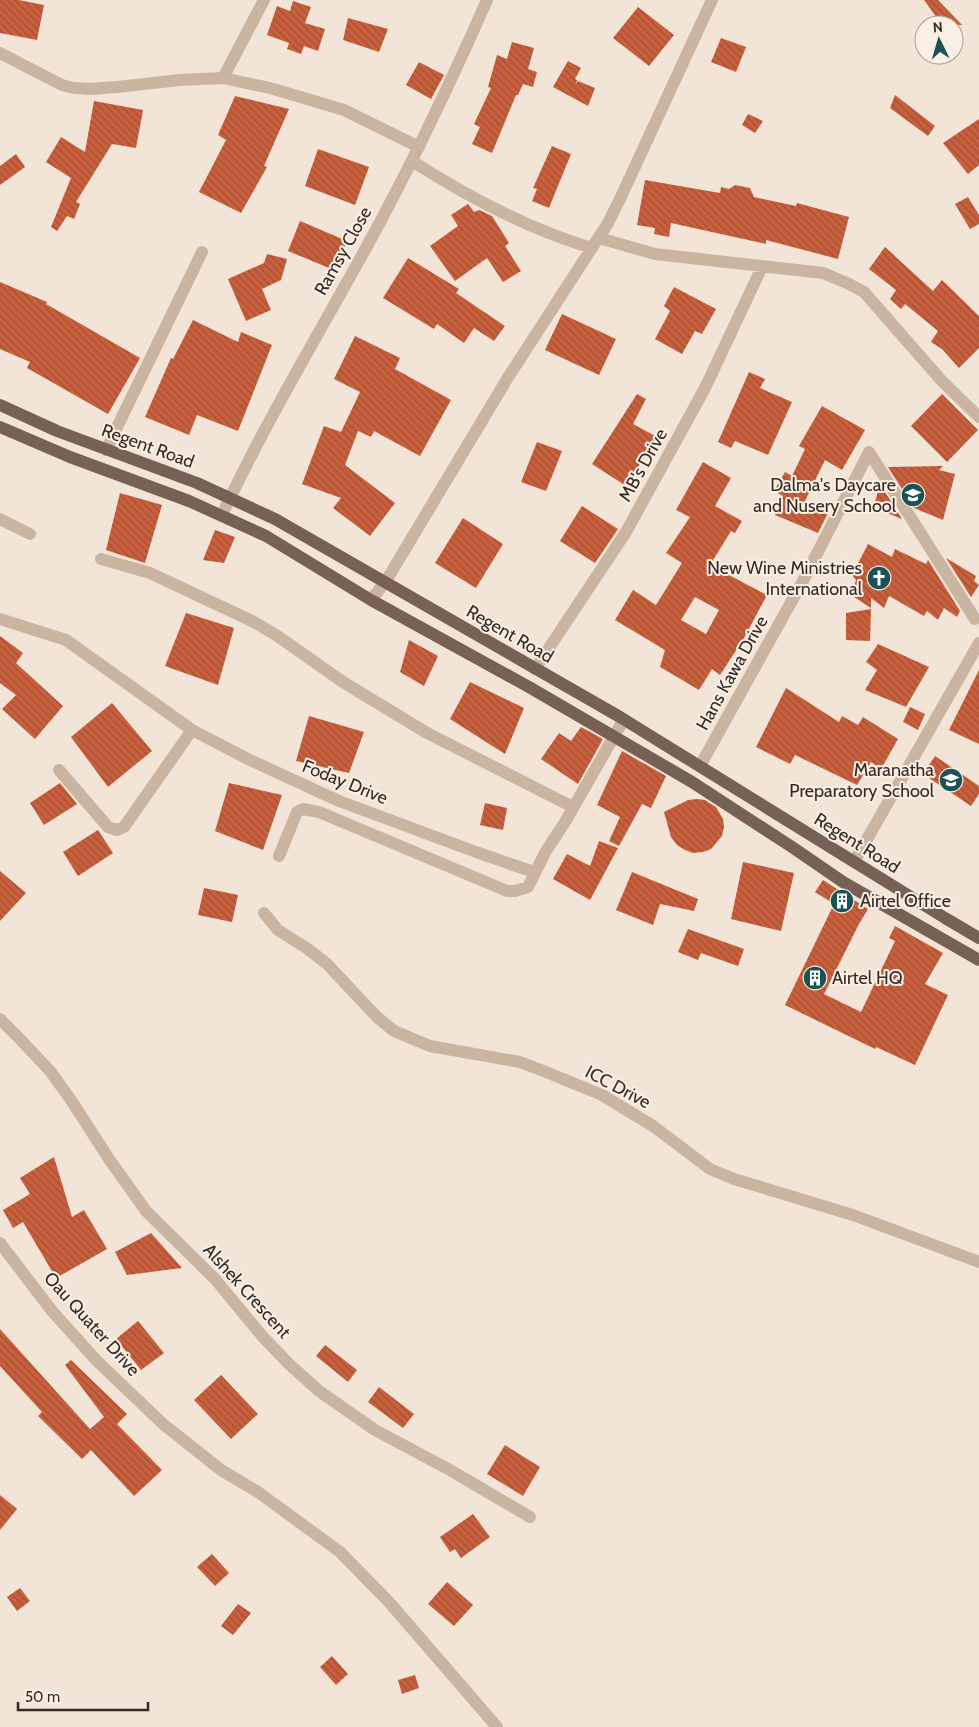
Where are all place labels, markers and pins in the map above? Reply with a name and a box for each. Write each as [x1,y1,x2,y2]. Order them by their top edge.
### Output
place label: Dalma's Daycare and Nusery School [753,474,897,517]
school or university icon: Dalma's Daycare and Nusery School [900,482,926,508]
place label: New Wine Ministries International [707,557,863,600]
church icon: New Wine Ministries International [866,565,892,591]
place label: Maranatha Preparatory School [789,759,935,802]
school or university icon: Maranatha Preparatory School [938,767,964,793]
building icon: Airtel Office [829,888,855,914]
place label: Airtel Office [860,890,951,912]
building icon: Airtel HQ [802,965,828,991]
place label: Airtel HQ [832,967,903,989]

